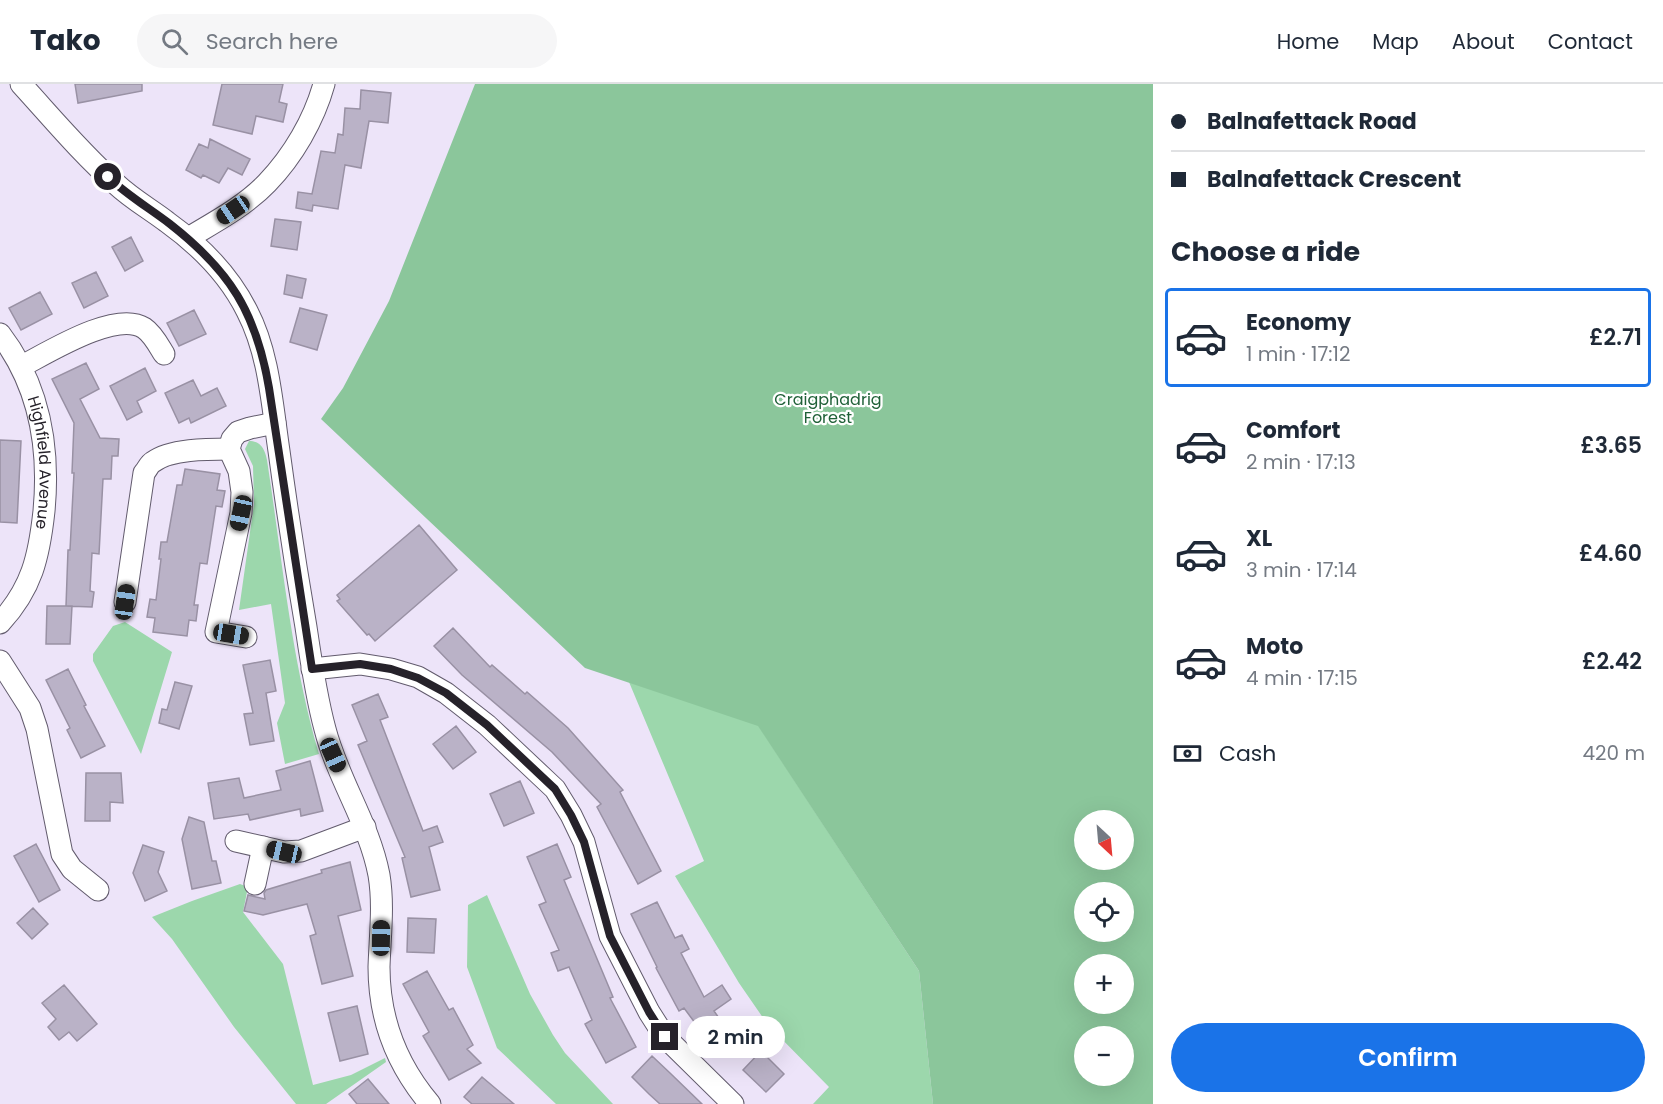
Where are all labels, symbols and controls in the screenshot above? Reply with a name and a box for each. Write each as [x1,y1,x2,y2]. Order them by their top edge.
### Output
search box [137,14,557,68]
text: Tako [30,21,101,60]
icon: search [158,25,191,58]
text: Search here [206,26,338,57]
text: Home [1277,27,1339,56]
text: Map [1372,27,1419,56]
text: About [1452,27,1515,56]
text: Contact [1548,27,1633,56]
text: Balnafettack Road [1207,106,1417,137]
route start [94,163,121,190]
text: Balnafettack Crescent [1207,164,1461,195]
car [213,192,253,228]
text: Choose a ride [1171,233,1360,270]
text: Economy [1246,307,1351,338]
icon: car [1174,311,1228,365]
text: £2.71 [1589,322,1642,353]
text: 1 min · 17:12 [1246,340,1350,368]
park label: Craigphadrig Forest [774,388,882,429]
street label: Highfield Avenue [22,393,57,531]
text: Comfort [1246,415,1340,446]
icon: car [1174,419,1228,473]
text: £3.65 [1580,430,1642,461]
text: 2 min · 17:13 [1246,448,1356,476]
car [228,494,254,532]
text: XL [1246,523,1272,554]
icon: car [1174,527,1228,581]
text: £4.60 [1579,538,1642,569]
text: 3 min · 17:14 [1246,556,1357,584]
car [114,583,136,621]
car [212,622,250,646]
text: Moto [1246,631,1303,662]
icon: car [1174,635,1228,689]
text: £2.42 [1582,646,1642,677]
text: 4 min · 17:15 [1246,664,1358,692]
car [317,735,349,775]
icon: cash [1171,737,1204,770]
text: Cash [1219,738,1276,769]
text: 420 m [1582,739,1645,767]
north arrow [1074,810,1134,870]
map controls [1074,810,1134,1086]
car [264,839,304,865]
button: locate [1074,882,1134,942]
car [372,920,390,956]
button: + [1074,954,1134,1014]
callout: 2 min [686,1016,785,1058]
route end [651,1023,678,1050]
text: 2 min [708,1023,763,1051]
button: Confirm [1171,1023,1645,1092]
button: − [1074,1026,1134,1086]

